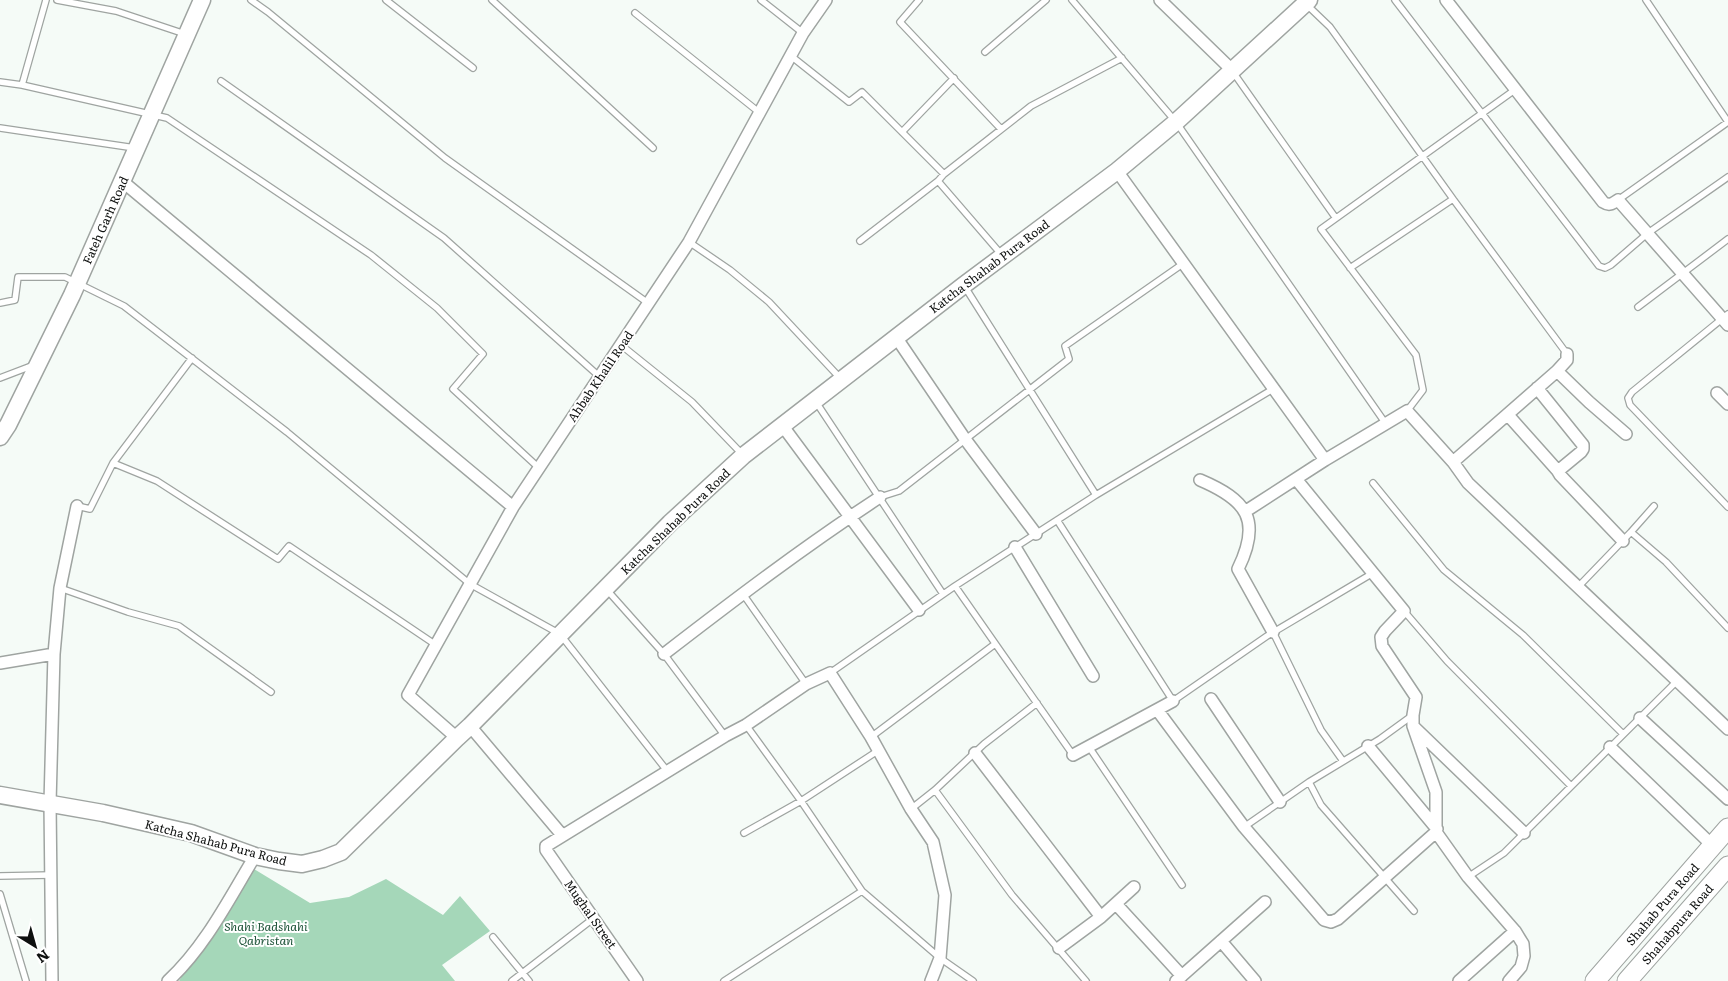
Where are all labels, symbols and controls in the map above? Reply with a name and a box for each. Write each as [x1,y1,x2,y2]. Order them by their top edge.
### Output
street label: Fateh Garh Road [78,173,133,267]
street label: Katcha Shahab Pura Road [925,214,1053,317]
street label: Ahbab Khalil Road [563,326,638,425]
street label: Katcha Shahab Pura Road [616,463,734,578]
street label: Katcha Shahab Pura Road [143,814,290,870]
street label: Shahab Pura Road [1621,858,1703,949]
street label: Mughal Street [560,876,622,952]
street label: Shahabpura Road [1637,879,1717,968]
park label: Shahi Badshahi Qabristan [224,917,308,949]
north arrow [10,921,60,971]
text: N [33,946,54,969]

